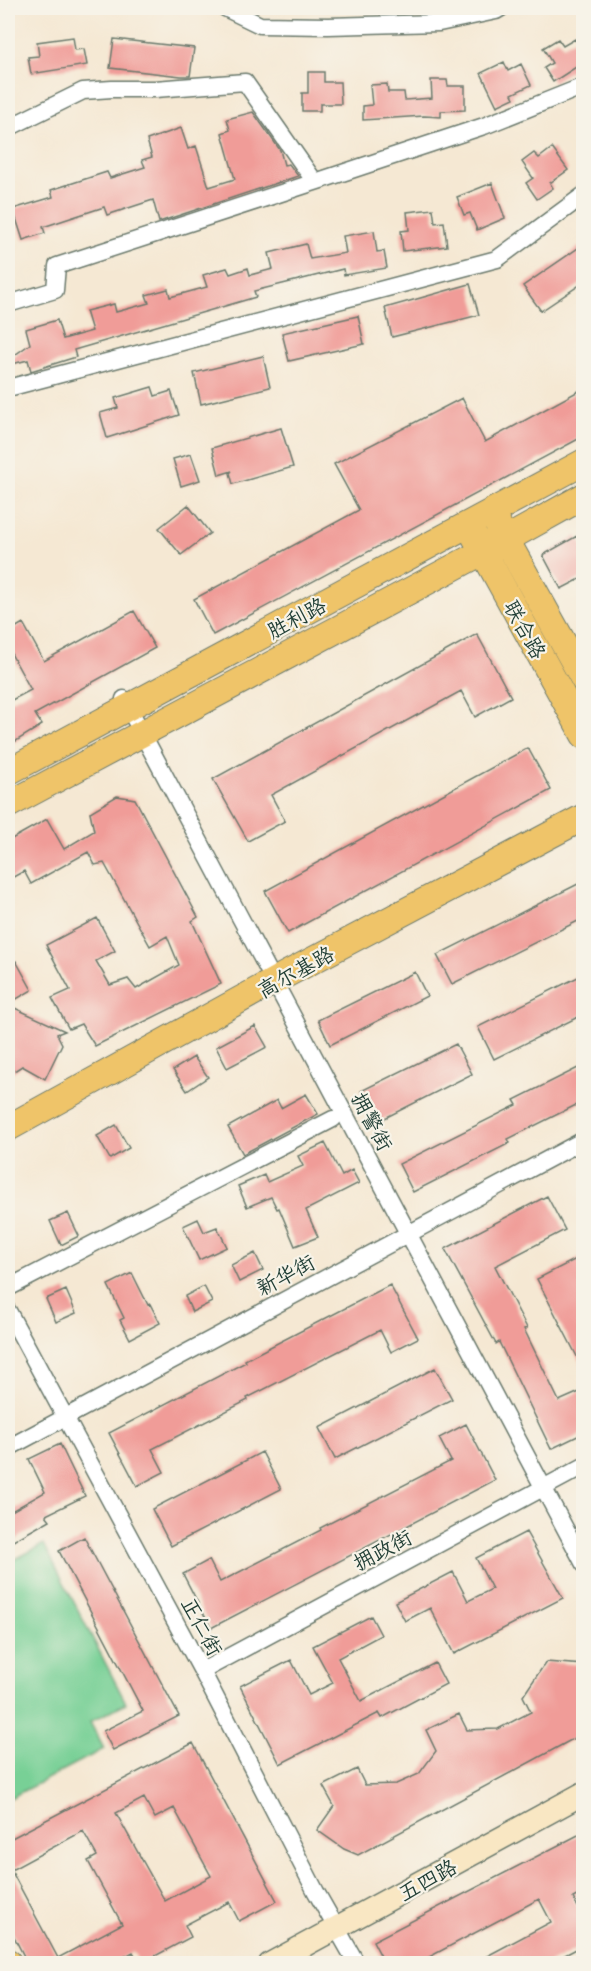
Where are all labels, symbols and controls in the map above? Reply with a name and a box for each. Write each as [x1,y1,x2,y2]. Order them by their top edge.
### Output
street label: 胜利路 [262,590,330,644]
street label: 联合路 [499,595,553,663]
street label: 高尔基路 [252,939,338,1003]
street label: 拥警街 [346,1087,400,1155]
street label: 新华街 [251,1247,319,1301]
street label: 拥政街 [348,1522,416,1576]
street label: 正仁街 [176,1592,230,1660]
street label: 五四路 [393,1852,461,1906]

